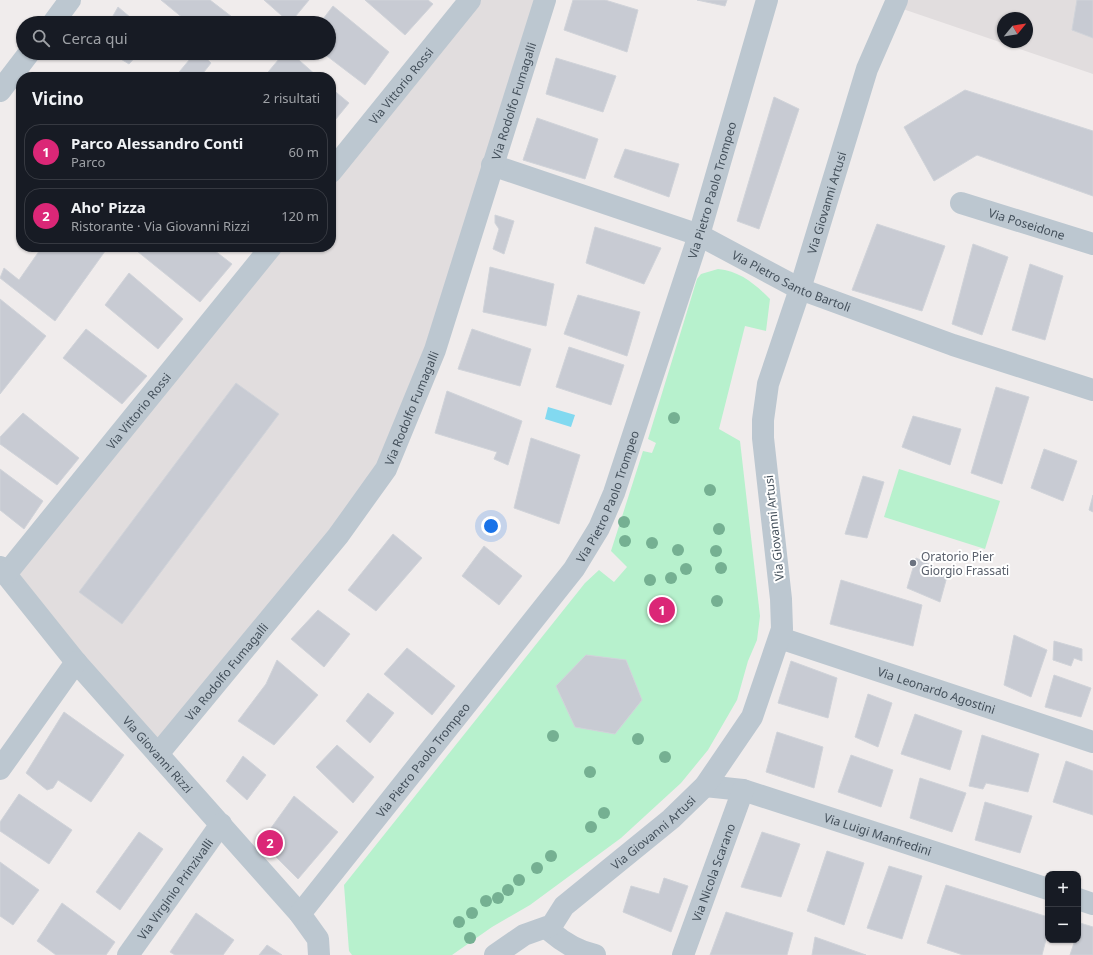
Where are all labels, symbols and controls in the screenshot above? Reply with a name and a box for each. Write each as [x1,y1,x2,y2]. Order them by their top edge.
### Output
north arrow [997,12,1033,48]
search box [16,16,336,60]
icon: search [30,27,52,49]
text: Cerca qui [62,28,128,48]
street label: Via Rodolfo Fumagalli [487,40,540,162]
street label: Via Vittorio Rossi [365,44,437,128]
text: Vicino [32,87,84,110]
text: 2 risultati [263,89,320,107]
street label: Via Pietro Paolo Trompeo [683,119,740,261]
text: Parco Alessandro Conti [71,133,243,153]
text: 1 [42,143,50,161]
text: 60 m [289,143,319,161]
street label: Via Giovanni Artusi [803,149,850,256]
text: Parco [71,153,105,171]
text: Aho' Pizza [71,197,146,217]
street label: Via Poseidone [987,204,1067,243]
text: 2 [42,207,50,225]
text: 120 m [281,207,319,225]
text: Ristorante · Via Giovanni Rizzi [71,217,250,235]
street label: Via Pietro Santo Bartoli [729,246,853,315]
street label: Via Rodolfo Fumagalli [380,348,442,468]
street label: Via Vittorio Rossi [102,369,174,453]
street label: Via Pietro Paolo Trompeo [572,428,643,565]
street label: Via Giovanni Artusi [760,474,788,582]
your location [481,516,501,536]
place label: Oratorio Pier Giorgio Frassati [921,548,1009,579]
marker: Oratorio Pier Giorgio Frassati [908,558,918,568]
pin: 1 [649,595,675,625]
street label: Via Rodolfo Fumagalli [181,619,272,724]
street label: Via Leonardo Agostini [875,663,998,718]
street label: Via Pietro Paolo Trompeo [372,699,473,821]
street label: Via Giovanni Rizzi [119,712,197,796]
street label: Via Giovanni Artusi [607,791,699,873]
street label: Via Luigi Manfredini [822,808,934,859]
street label: Via Nicola Scarano [687,821,739,924]
pin: 2 [257,828,283,858]
street label: Via Virginio Prinzivalli [133,835,217,943]
map controls [1045,871,1081,943]
button: + [1045,871,1081,907]
button: − [1045,907,1081,943]

